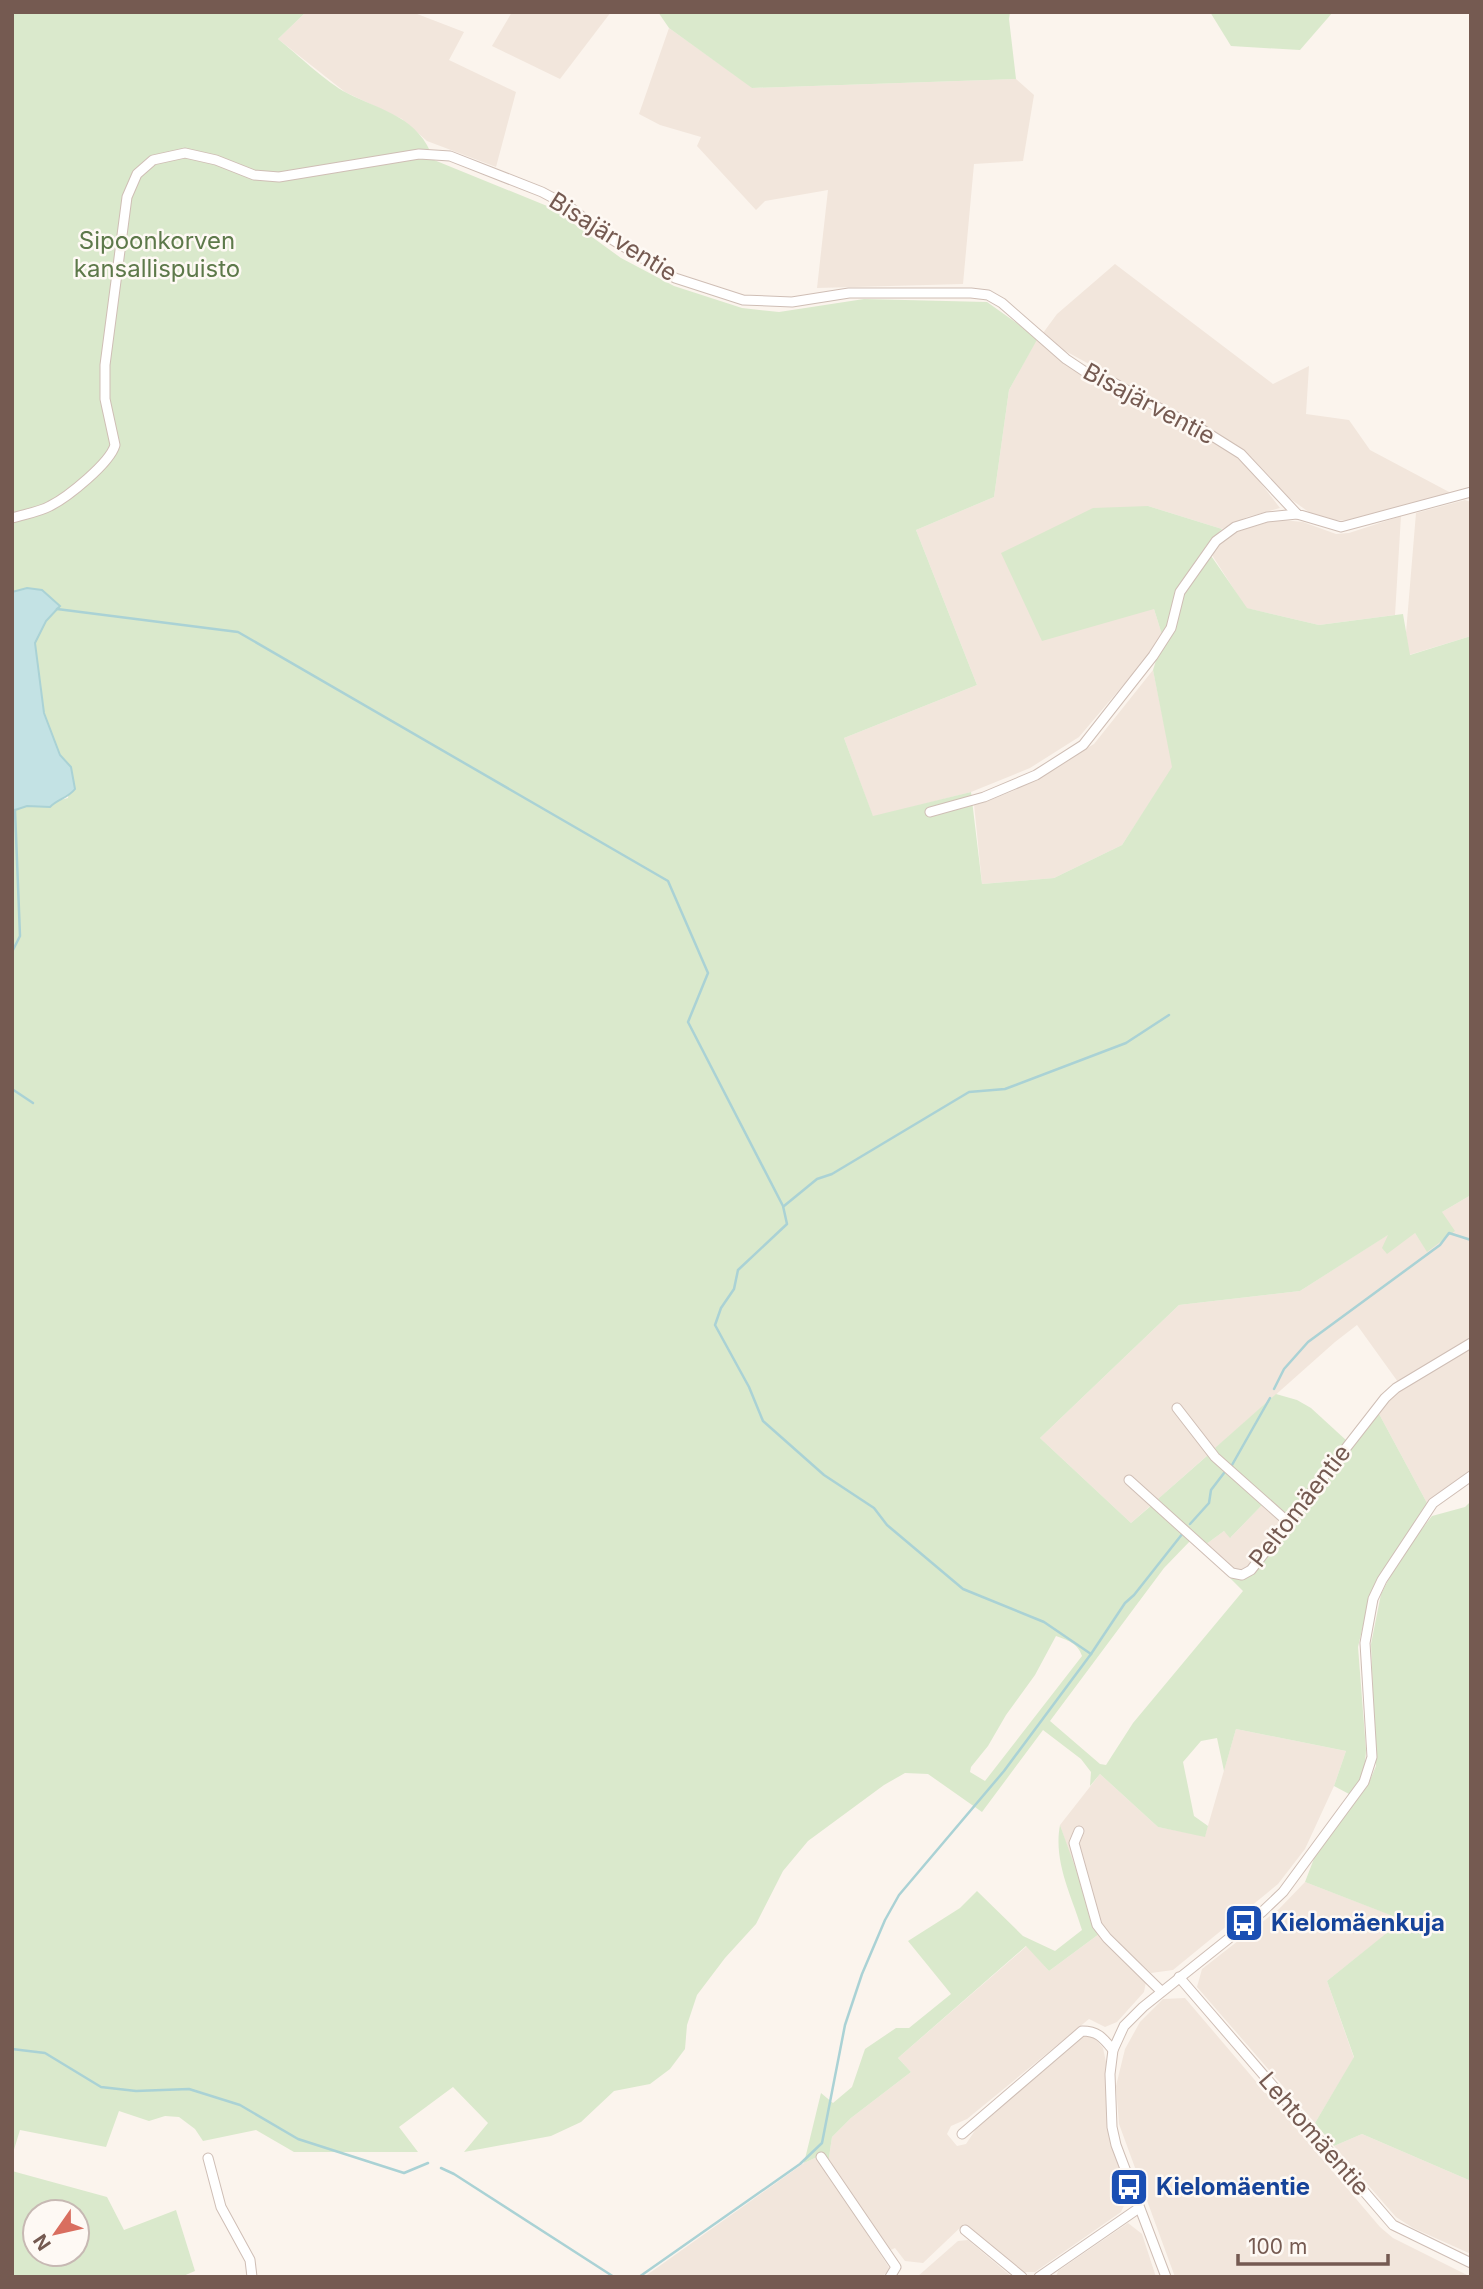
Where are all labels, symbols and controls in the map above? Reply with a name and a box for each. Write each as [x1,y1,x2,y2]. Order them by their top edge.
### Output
street label: Bisajärventie [544,186,683,287]
park label: Sipoonkorven kansallispuisto [74,226,240,283]
street label: Bisajärventie [1078,357,1220,450]
street label: Peltomäentie [1243,1439,1356,1573]
bus stop icon: Kielomäenkuja [1223,1902,1265,1944]
place label: Kielomäenkuja [1271,1908,1445,1937]
street label: Lehtomäentie [1253,2066,1376,2201]
bus stop icon: Kielomäentie [1108,2166,1150,2208]
place label: Kielomäentie [1156,2172,1310,2201]
north arrow [21,2198,91,2268]
scale bar [1238,2222,1388,2266]
text: N [29,2230,56,2255]
text: 100 m [1248,2234,1307,2259]

